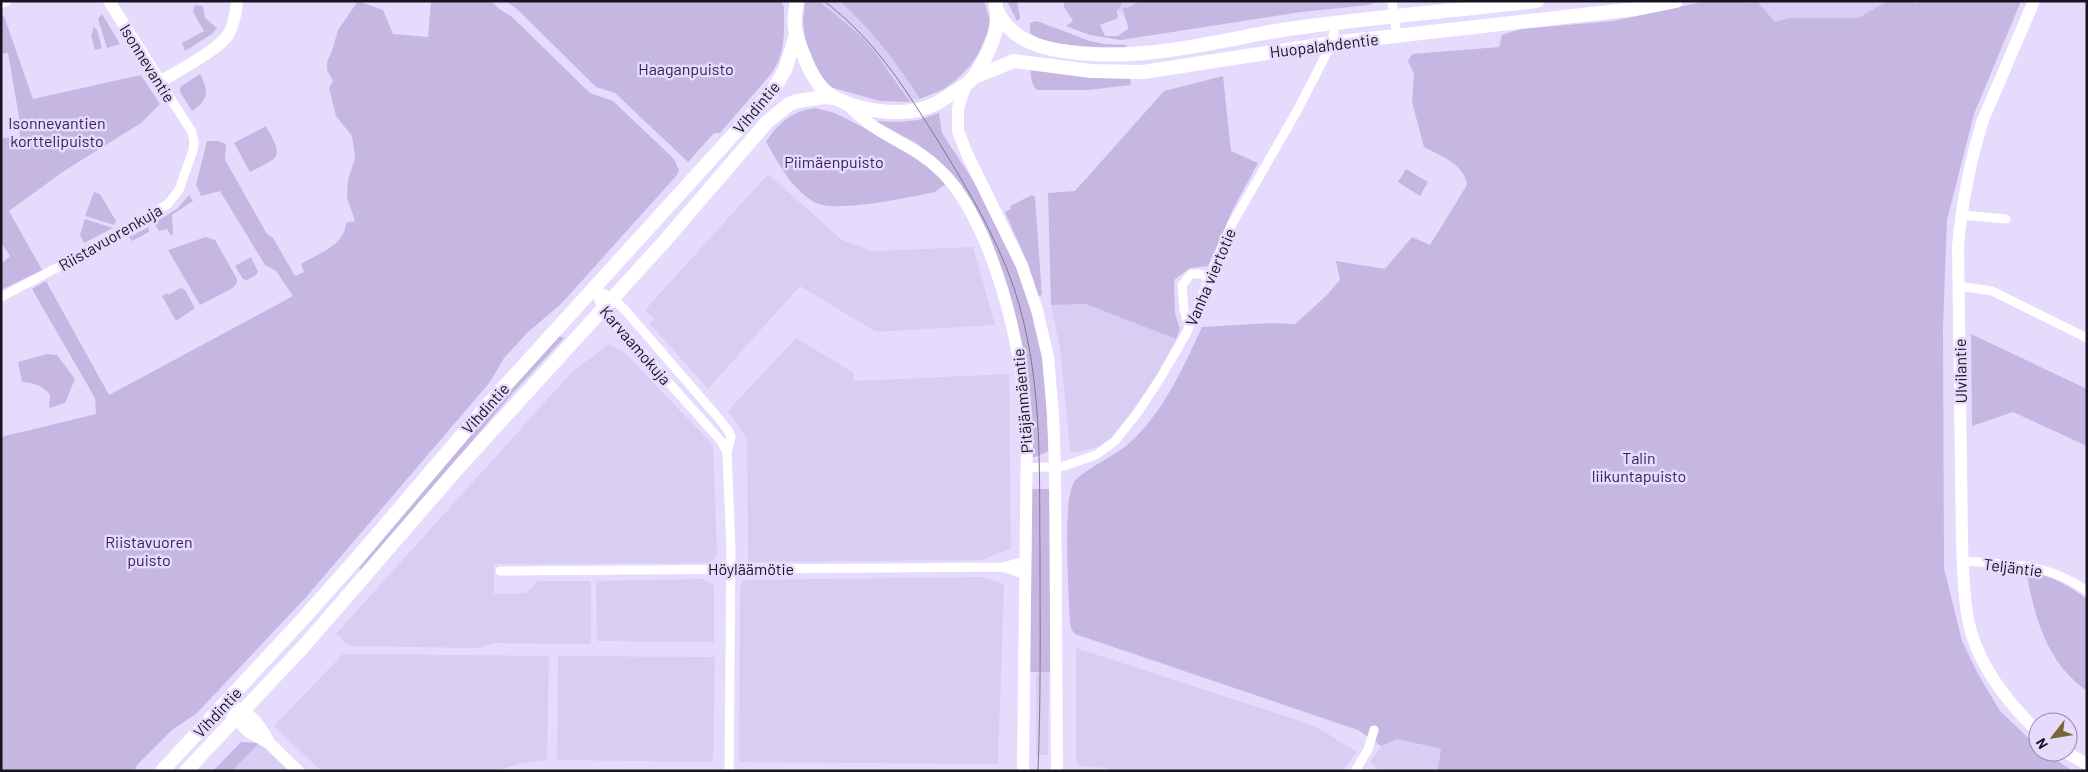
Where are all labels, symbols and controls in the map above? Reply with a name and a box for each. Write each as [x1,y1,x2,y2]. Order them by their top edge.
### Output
street label: Isonnevantie [116,20,180,106]
street label: Huopalahdentie [1269,29,1379,61]
park label: Haaganpuisto [638,59,734,78]
street label: Vihdintie [729,77,783,137]
park label: Isonnevantien korttelipuisto [8,113,106,150]
park label: Piimäenpuisto [784,152,884,171]
street label: Riistavuorenkuja [55,200,165,274]
street label: Vanha viertotie [1181,225,1239,329]
street label: Karvaamokuja [597,302,675,388]
street label: Ulvilantie [1950,339,1970,403]
street label: Pitäjänmäentie [1008,348,1036,454]
street label: Vihdintie [457,379,513,437]
park label: Talin liikuntapuisto [1592,448,1686,485]
park label: Riistavuoren puisto [105,532,193,569]
street label: Teljäntie [1982,554,2044,580]
street label: Höyläämötie [708,559,794,578]
street label: Vihdintie [189,683,245,741]
north arrow [2028,712,2078,762]
text: N [2032,736,2051,752]

